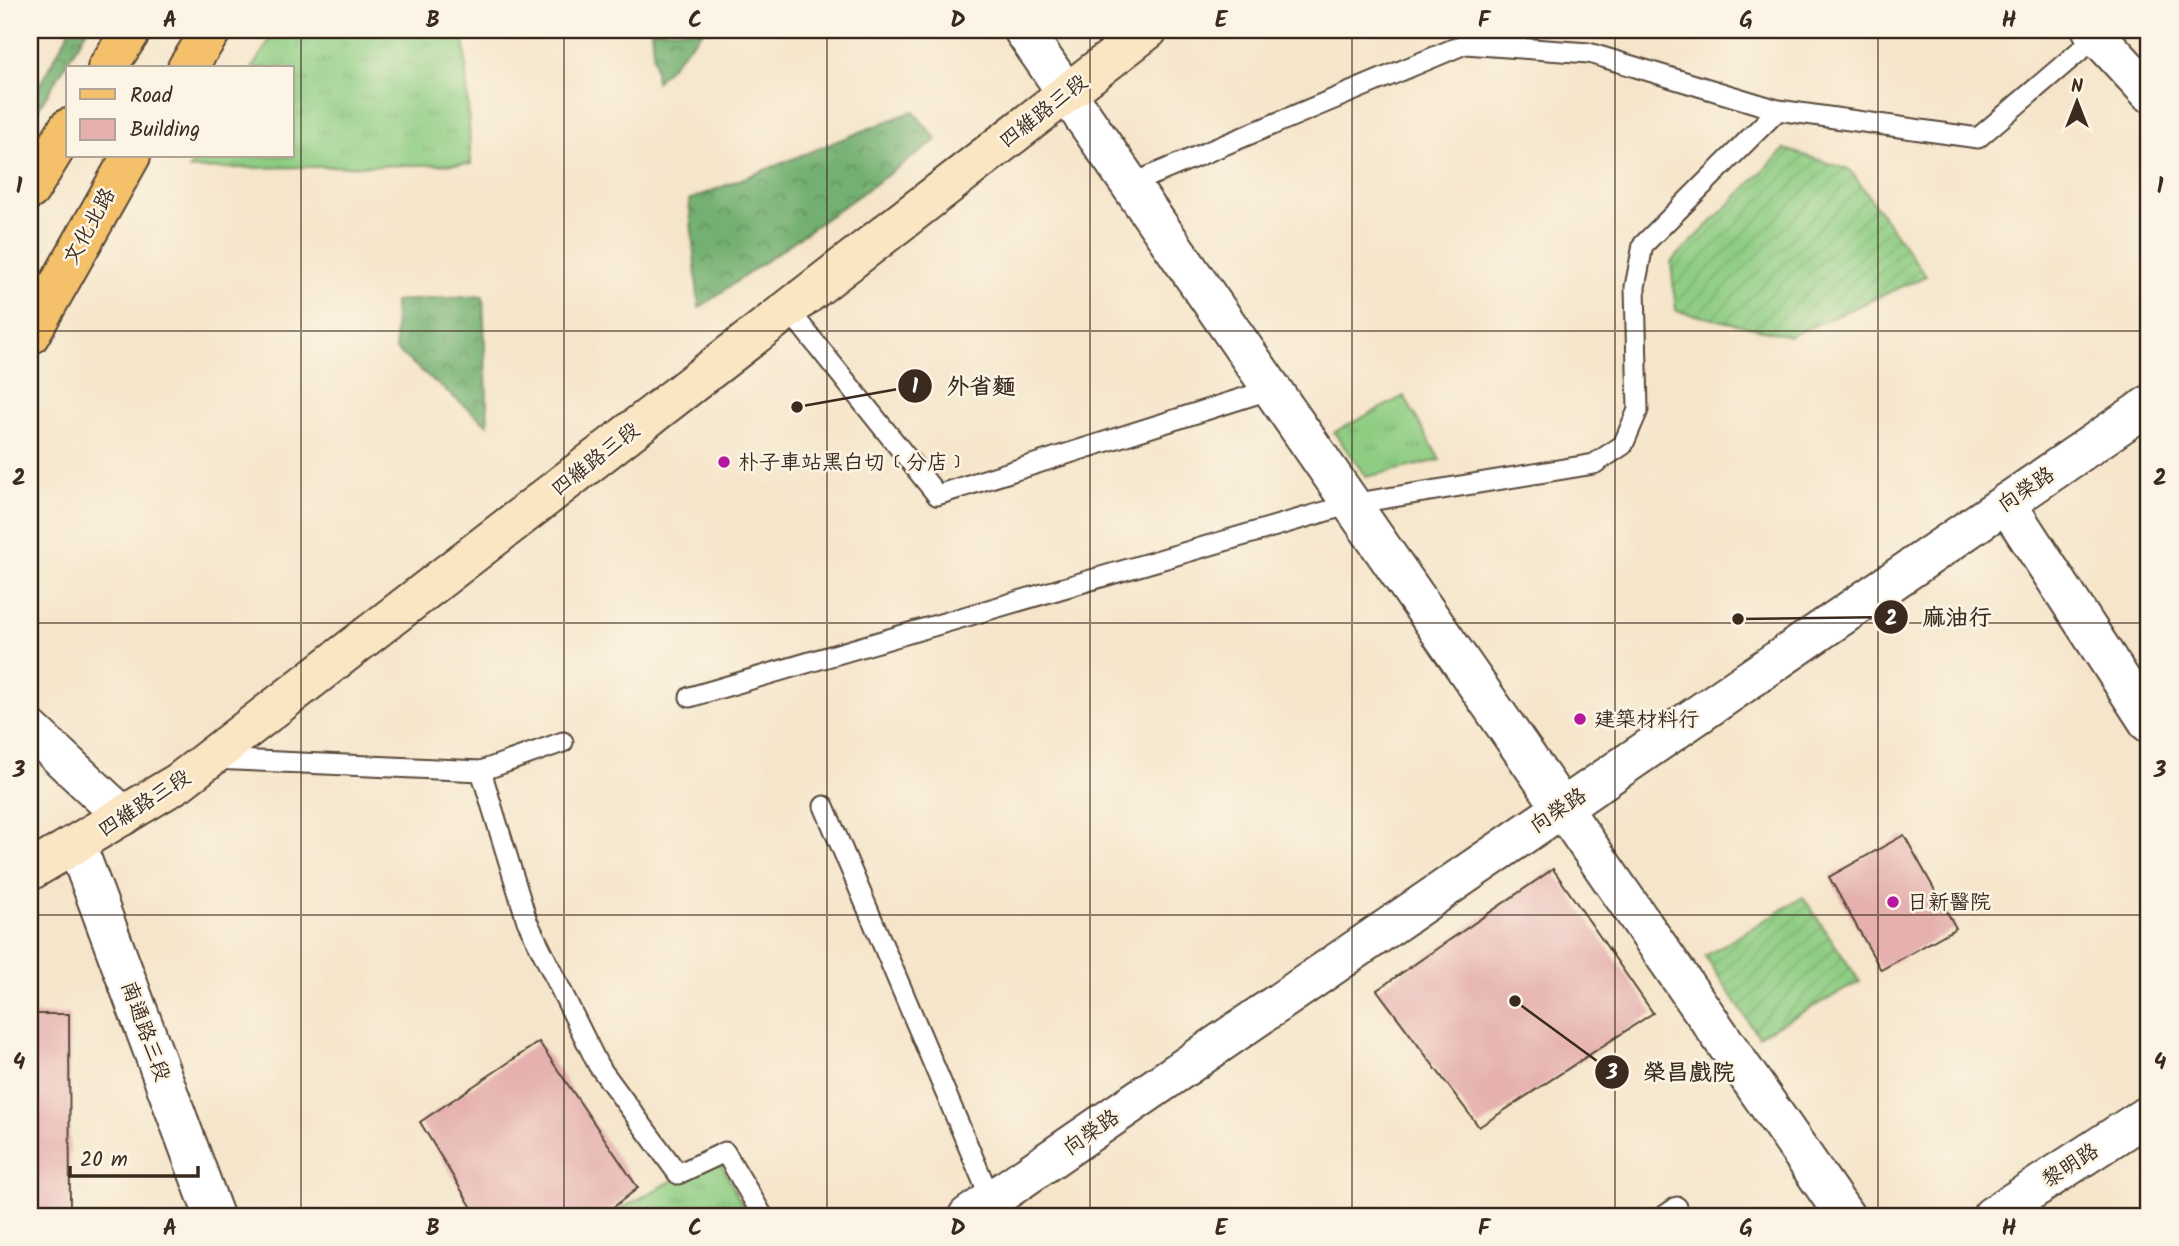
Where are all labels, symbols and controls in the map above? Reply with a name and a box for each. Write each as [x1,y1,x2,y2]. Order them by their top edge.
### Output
text: A [163,3,177,39]
text: B [426,3,440,39]
text: C [688,3,702,39]
text: D [950,3,966,39]
text: E [1215,3,1229,39]
text: F [1478,3,1492,39]
text: G [1739,3,1753,39]
text: H [2002,3,2017,39]
legend [66,66,294,158]
north arrow [2042,66,2112,136]
street label: 四維路三段 [992,67,1095,158]
text: N [2071,72,2083,102]
text: Road [130,80,173,113]
text: Building [130,114,200,147]
text: 1 [16,169,23,205]
text: 1 [2157,169,2164,205]
street label: 文化北路 [56,182,125,271]
callout: 外省麵 [898,364,1030,408]
text: 外省麵 [947,370,1016,406]
text: 1 [912,371,919,404]
street label: 四維路三段 [544,415,647,506]
place label: 朴子車站黑白切﹝分店﹞ [738,447,969,480]
marker: 朴子車站黑白切﹝分店﹞ [716,454,732,470]
street label: 向榮路 [1991,459,2062,522]
text: 2 [12,461,26,497]
text: 2 [2153,461,2167,497]
callout: 麻油行 [1873,595,2005,639]
text: 麻油行 [1923,601,1992,637]
text: 2 [1885,603,1897,636]
place label: 建築材料行 [1594,704,1699,737]
marker: 建築材料行 [1572,711,1588,727]
text: 3 [12,753,26,789]
text: 3 [2153,753,2167,789]
street label: 四維路三段 [92,762,198,847]
street label: 向榮路 [1523,780,1594,843]
place label: 日新醫院 [1907,887,1991,920]
marker: 日新醫院 [1885,894,1901,910]
street label: 南通路三段 [111,977,178,1086]
text: 4 [13,1045,26,1081]
text: 4 [2154,1045,2167,1081]
callout: 榮昌戲院 [1594,1050,1749,1094]
text: 榮昌戲院 [1643,1056,1735,1092]
text: 3 [1605,1057,1618,1090]
street label: 向榮路 [1057,1102,1127,1165]
scale bar [70,1134,198,1178]
street label: 黎明路 [2035,1135,2106,1197]
text: 20 m [80,1144,128,1177]
text: A [163,1211,177,1246]
text: B [426,1211,440,1246]
text: C [688,1211,702,1246]
text: D [950,1211,966,1246]
text: E [1215,1211,1229,1246]
text: F [1478,1211,1492,1246]
text: G [1739,1211,1753,1246]
text: H [2002,1211,2017,1246]

